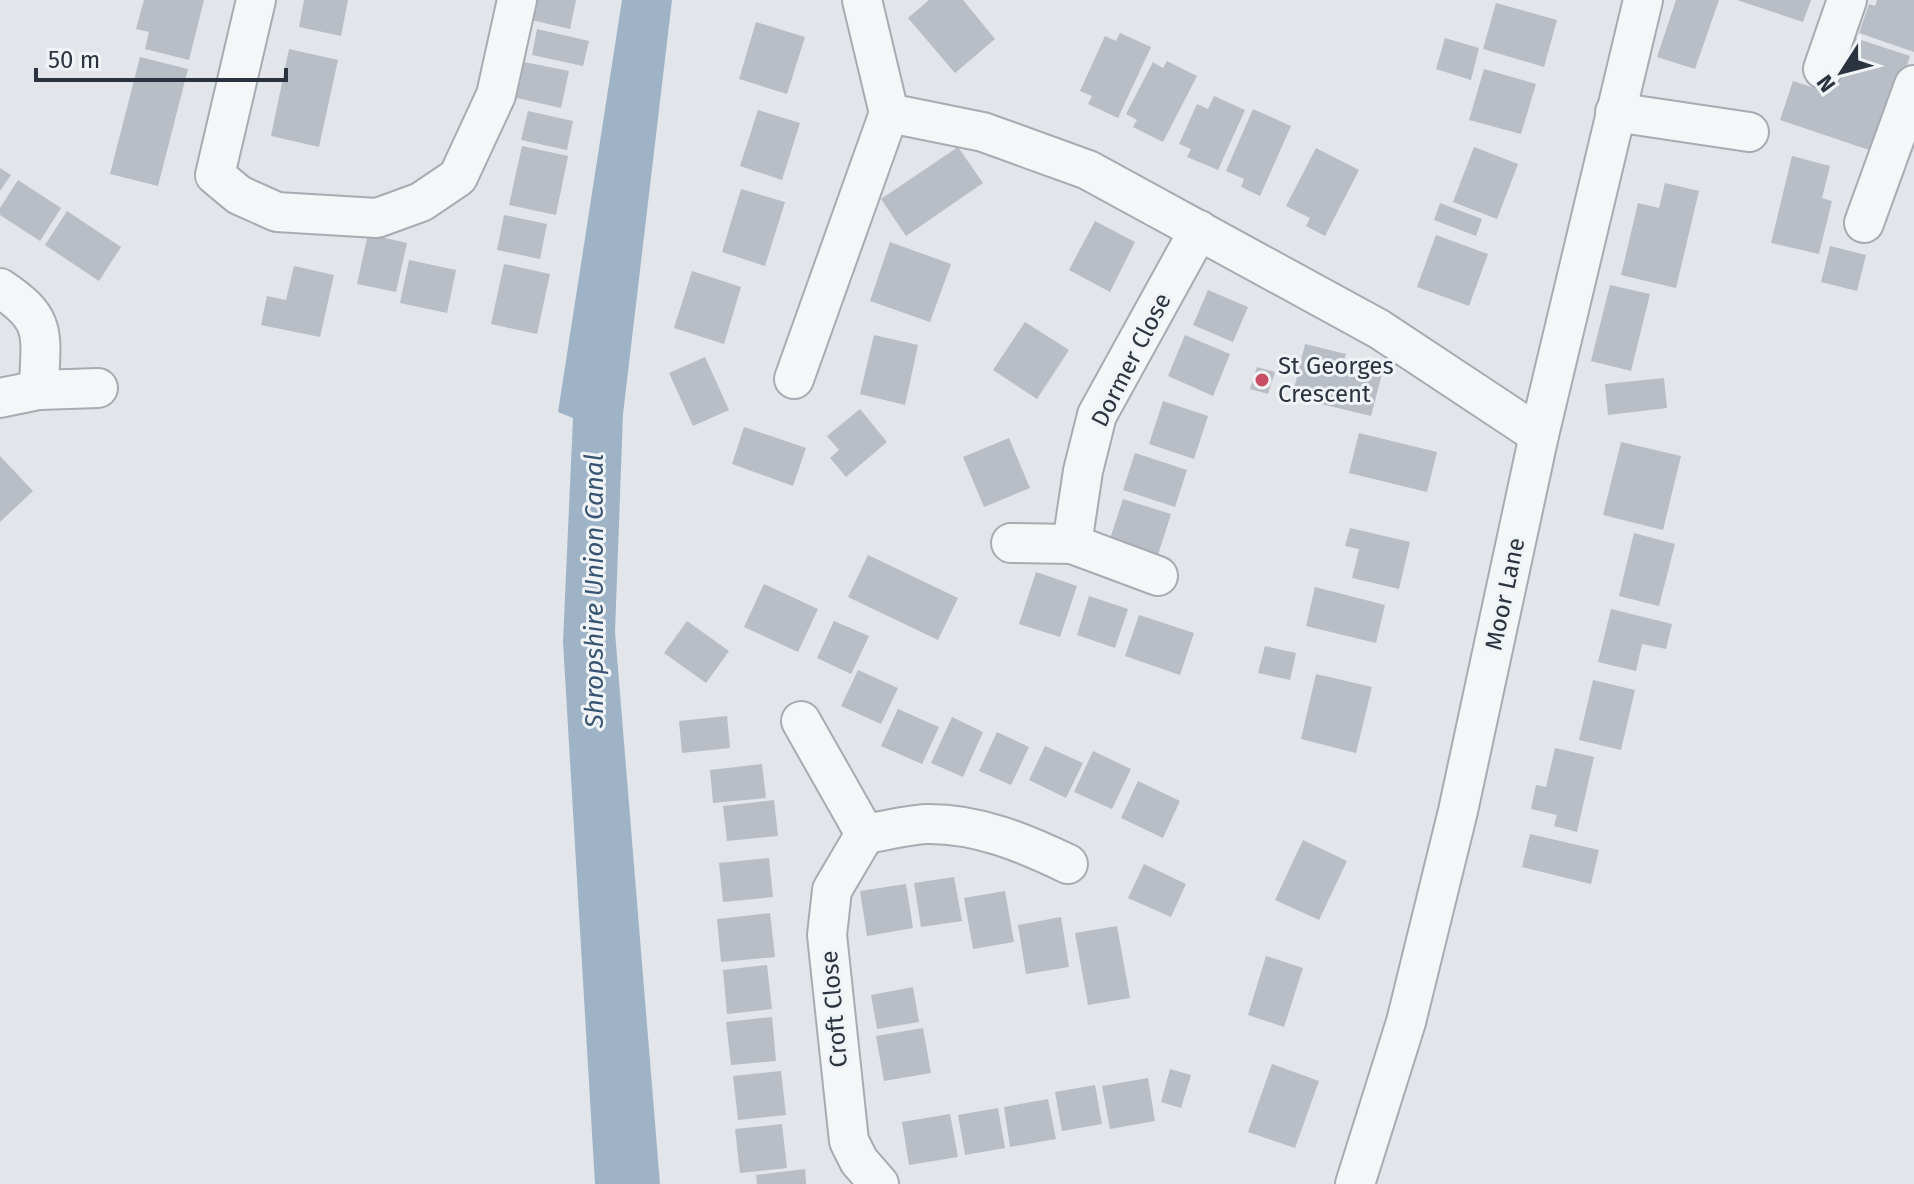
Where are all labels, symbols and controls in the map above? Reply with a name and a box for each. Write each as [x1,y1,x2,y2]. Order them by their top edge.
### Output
scale bar [36,32,286,82]
north arrow [1802,32,1882,112]
text: 50 m [48,46,100,74]
text: N [1811,70,1841,97]
street label: Dormer Close [1085,288,1177,432]
place label: St Georges Crescent [1278,352,1394,408]
marker: St Georges Crescent [1253,371,1271,389]
water label: Shropshire Union Canal [579,454,610,729]
street label: Moor Lane [1479,535,1531,653]
street label: Croft Close [815,949,853,1069]

